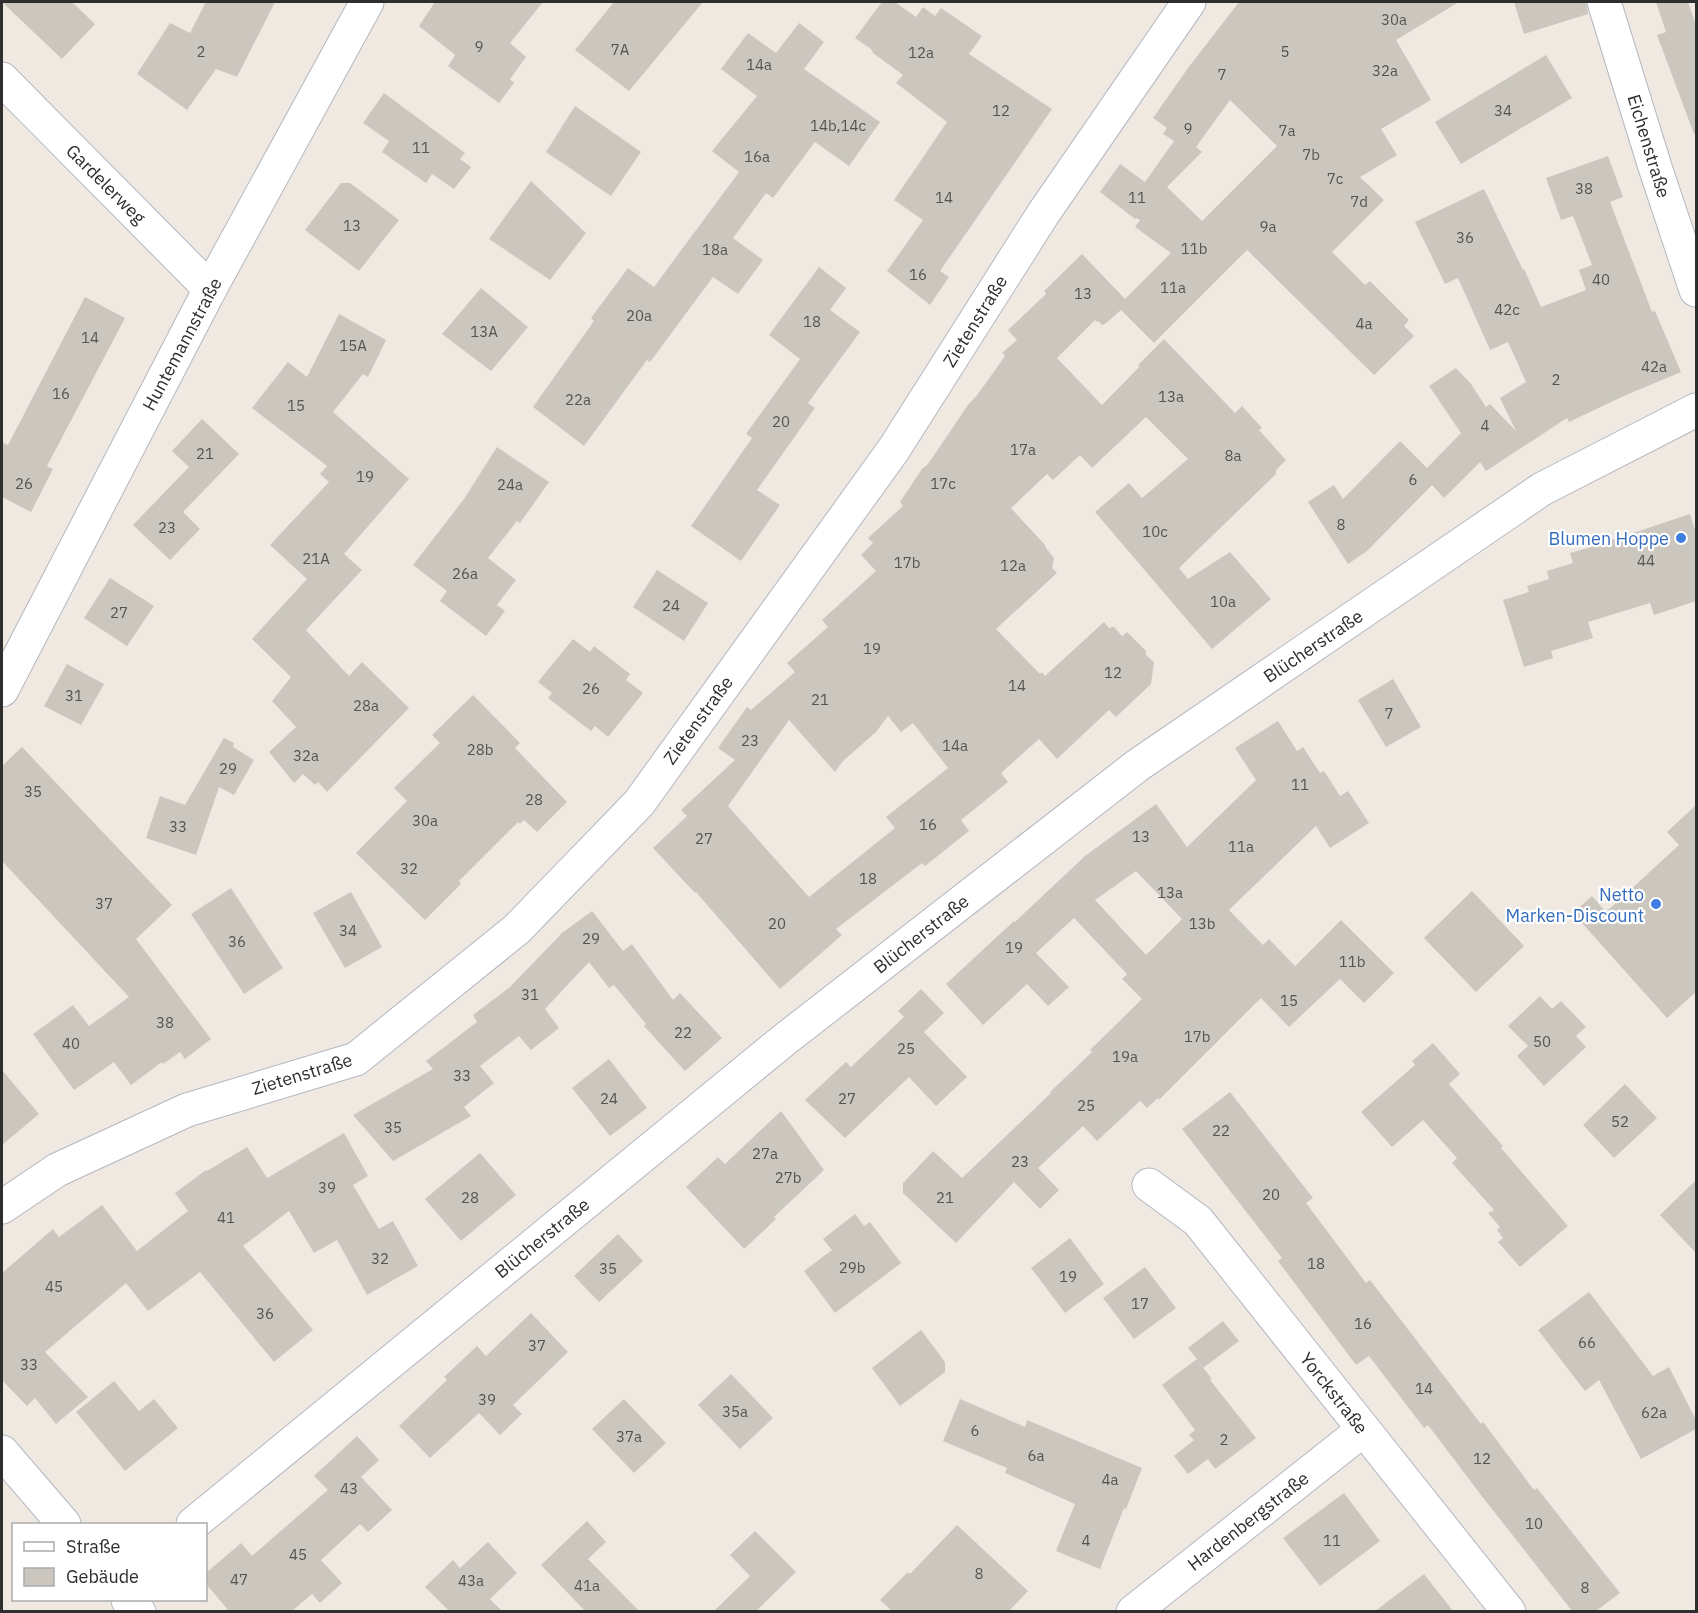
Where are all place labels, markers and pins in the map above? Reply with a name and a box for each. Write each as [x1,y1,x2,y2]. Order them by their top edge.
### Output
place label: Blumen Hoppe [1548,527,1669,550]
marker: Blumen Hoppe [1674,531,1688,545]
place label: Netto Marken-Discount [1506,883,1644,927]
marker: Netto Marken-Discount [1649,897,1663,911]

